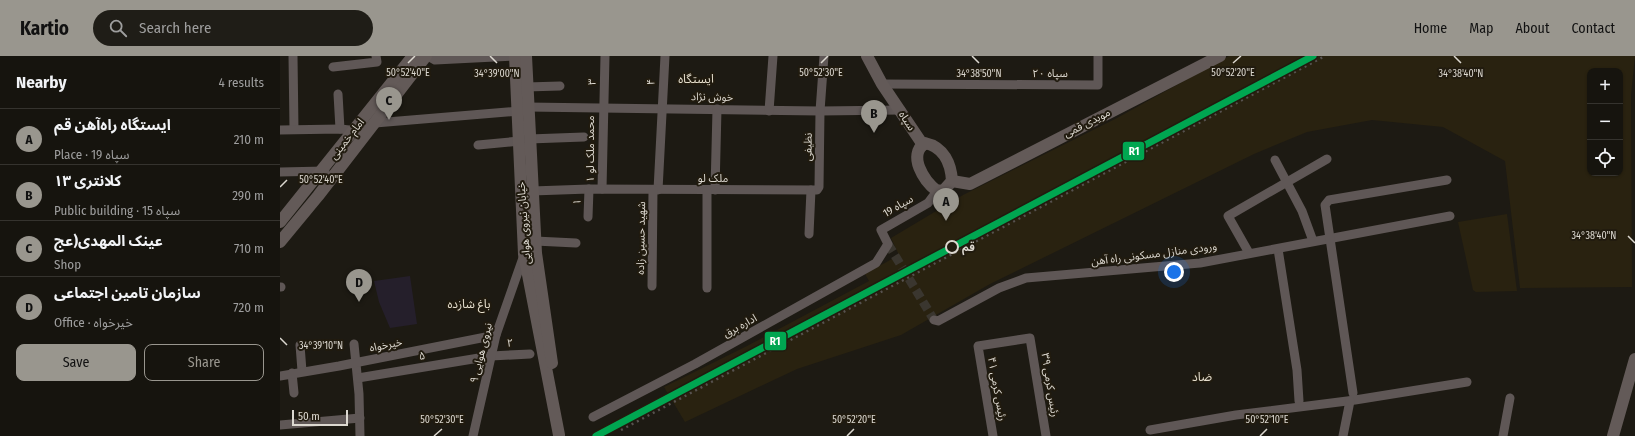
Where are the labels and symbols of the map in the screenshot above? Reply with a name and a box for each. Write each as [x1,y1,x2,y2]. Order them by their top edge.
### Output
text: 50°52'40"E [386,67,430,79]
text: 50°52'30"E [799,67,843,79]
street label: سپاه ۲۰ [1032,67,1068,81]
text: 50°52'20"E [1211,67,1255,79]
text: 34°39'00"N [474,68,520,80]
text: 34°38'50"N [957,68,1001,80]
text: 34°38'40"N [1439,68,1483,80]
district label: ایستگاه [678,72,714,86]
street label: ۴ [644,78,658,86]
street label: ۳ [585,79,599,85]
pin: C [376,87,402,120]
street label: خوش نژاد [691,90,734,104]
pin: B [861,100,887,133]
street label: مویدی قمی [1062,106,1113,140]
street label: سپاه [895,109,918,134]
street label: ۱ محمد ملک لو [584,115,597,182]
street label: امام خمینی [327,116,368,163]
street label: نظیفی [801,133,815,161]
line badge: R1 [1122,141,1145,161]
text: R1 [1129,145,1139,158]
street label: ملک لو [698,172,728,185]
text: 50°52'40"E [299,174,343,186]
street label: خیابان نیروی هوایی [515,181,533,265]
pin: A [933,188,959,221]
street label: سپاه 19 [881,192,916,221]
street label: ۱ [570,199,584,205]
street label: شهید حسین زاده [634,201,648,275]
text: 34°38'40"N [1572,230,1616,242]
marker: قم [945,240,959,254]
street label: ورودی منازل مسکونی راه آهن [1090,240,1218,268]
place label: قم [962,241,975,256]
your location [1164,262,1184,282]
pin: D [346,269,372,302]
district label: باغ شازده [447,297,491,313]
street label: اداره برق [721,311,759,341]
street label: نیروی هوایی ۹ [467,321,495,385]
line badge: R1 [764,331,787,351]
street label: خیرخواه [368,335,404,355]
text: R1 [770,335,780,348]
street label: ۲ [507,336,513,350]
text: 34°39'10"N [299,340,343,352]
street label: ۵ [418,349,426,363]
street label: رئیس کرمی ۳۹ [1038,352,1061,418]
street label: رئیس کرمی ۴۱ [985,356,1009,422]
district label: ضاد [1192,370,1212,384]
scale bar [292,408,348,427]
text: 50°52'30"E [420,414,464,426]
text: 50°52'20"E [832,414,876,426]
text: 50°52'10"E [1246,414,1289,426]

